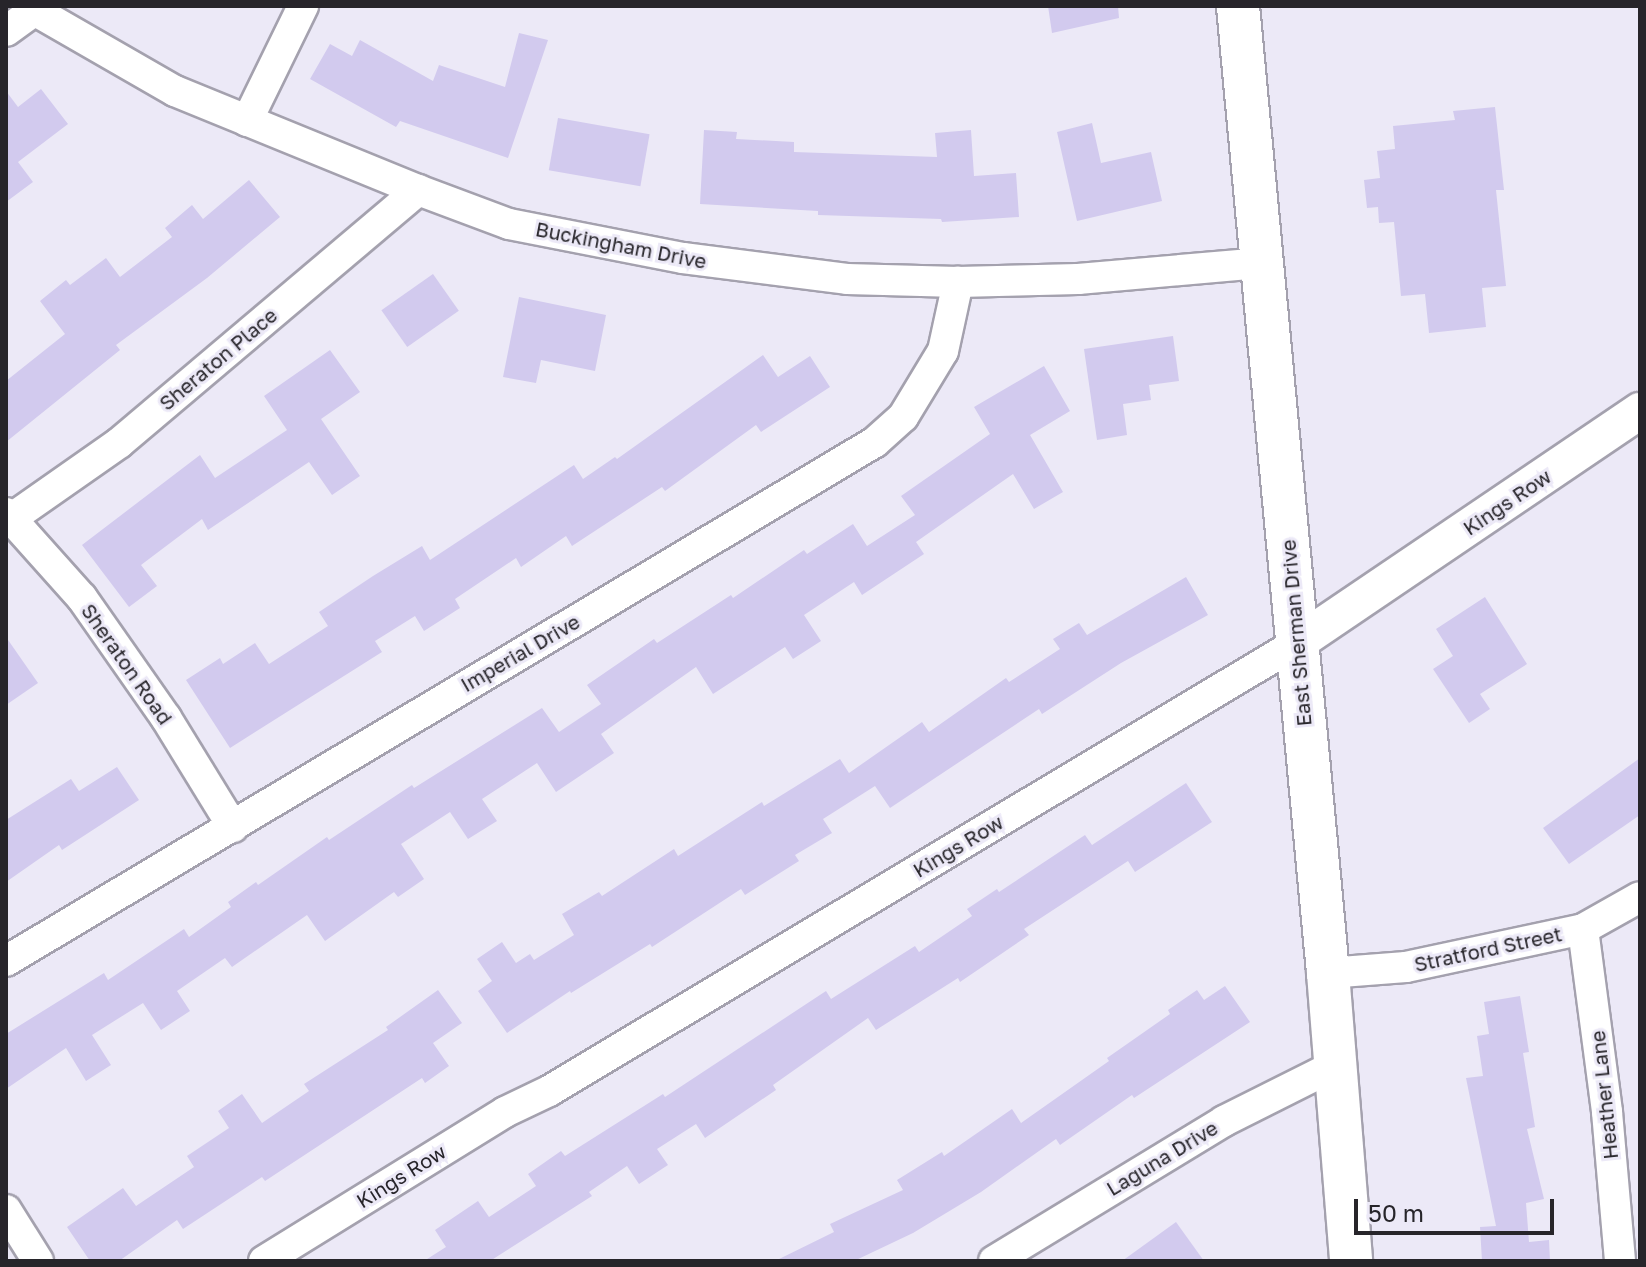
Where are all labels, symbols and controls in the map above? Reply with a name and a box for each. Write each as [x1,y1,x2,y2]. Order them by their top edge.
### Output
street label: Buckingham Drive [534,217,708,273]
street label: Sheraton Place [154,303,282,415]
street label: Kings Row [1459,464,1555,540]
street label: East Sherman Drive [1276,539,1316,727]
street label: Sheraton Road [77,599,177,729]
street label: Imperial Drive [456,609,584,697]
street label: Kings Row [909,810,1007,882]
street label: Stratford Street [1412,922,1564,976]
street label: Heather Lane [1585,1029,1623,1161]
street label: Laguna Drive [1102,1115,1222,1201]
street label: Kings Row [352,1139,450,1213]
scale bar [1358,1183,1558,1233]
text: 50 m [1368,1198,1424,1227]

